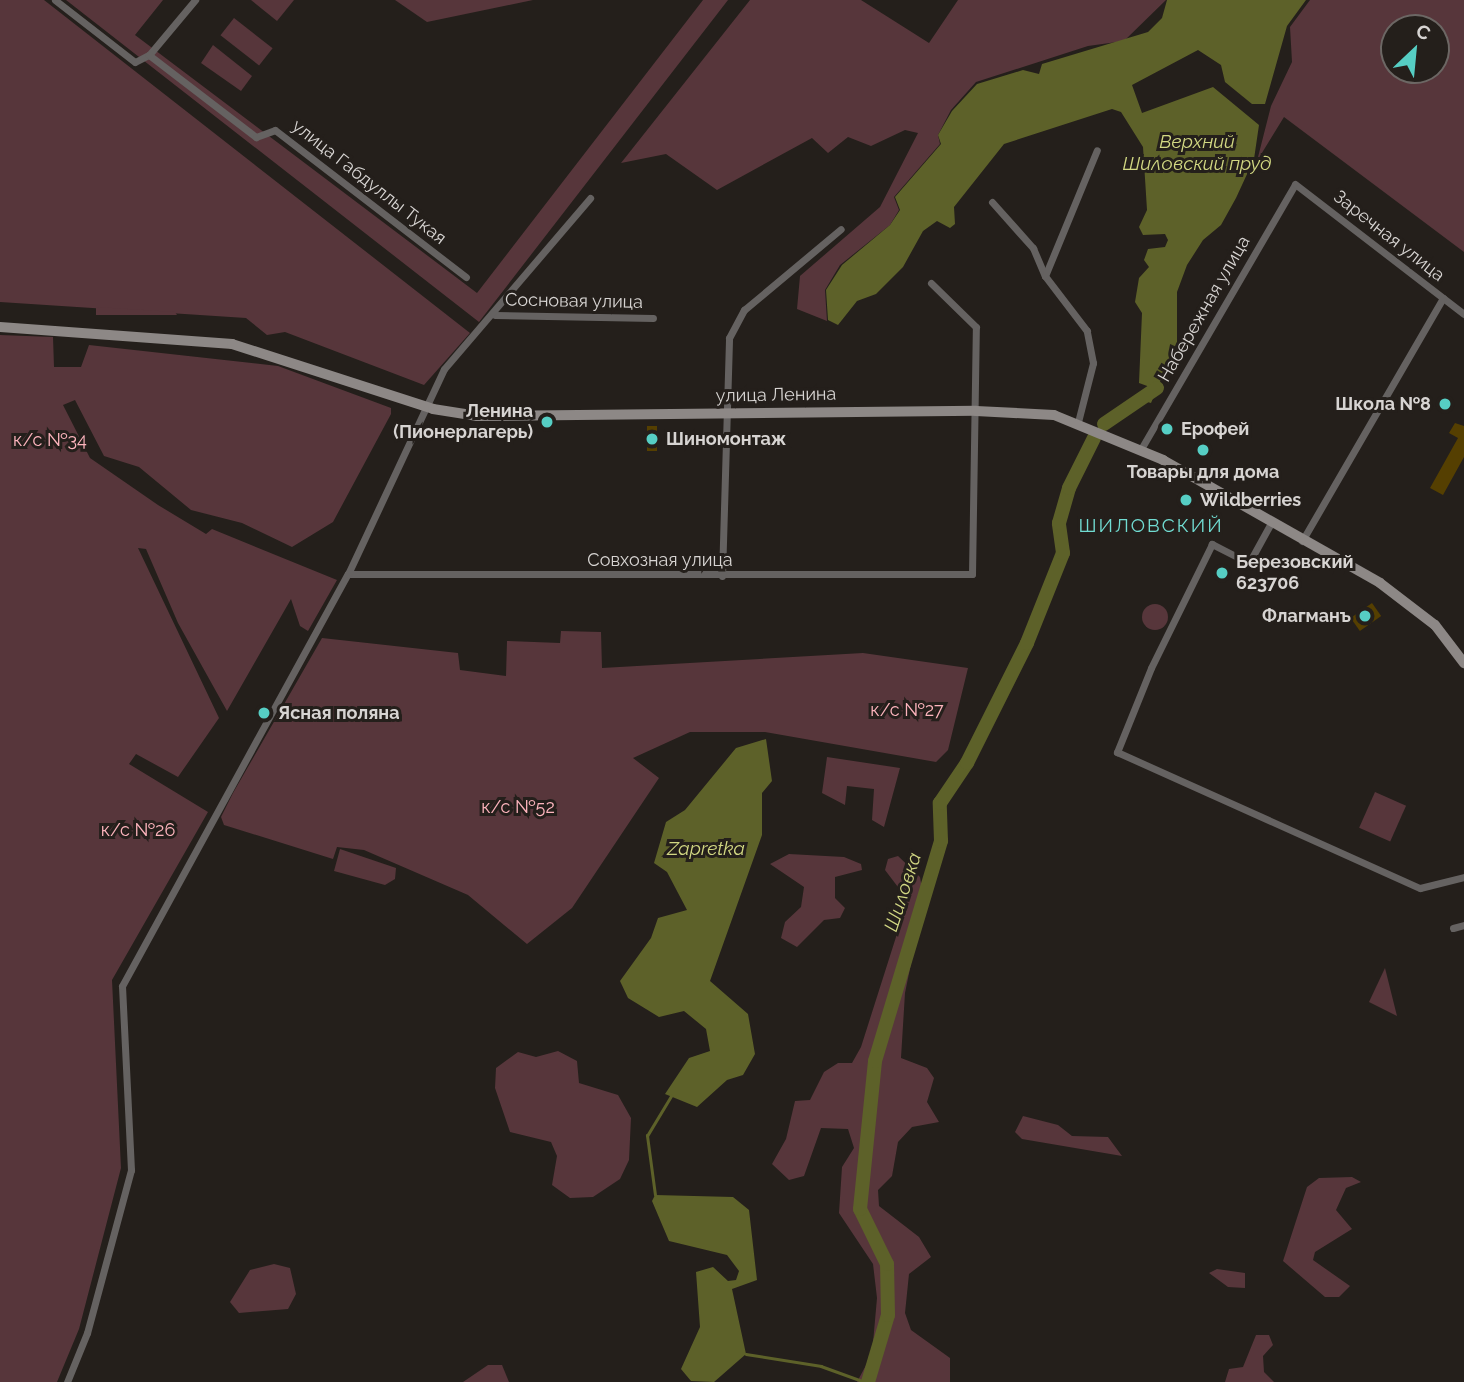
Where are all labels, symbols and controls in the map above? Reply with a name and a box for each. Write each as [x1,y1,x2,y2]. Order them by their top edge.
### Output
north arrow [1380,14,1450,84]
text: С [1413,19,1434,45]
street label: улица Габдуллы Тукая [287,115,451,249]
water label: Верхний Шиловский пруд [1123,131,1271,175]
street label: Заречная улица [1329,186,1449,286]
street label: Набережная улица [1153,232,1255,386]
street label: Сосновая улица [505,289,643,313]
street label: улица Ленина [715,383,837,407]
place label: Школа №8 [1335,393,1431,415]
marker: Школа №8 [1437,396,1453,412]
place label: Ленина (Пионерлагерь) [393,401,533,444]
marker: Ленина (Пионерлагерь) [539,414,555,430]
place label: Ерофей [1181,418,1249,440]
marker: Ерофей [1159,421,1175,437]
place label: Шиномонтаж [666,428,786,450]
park label: к/с №34 [13,429,87,451]
marker: Шиномонтаж [644,431,660,447]
marker: Товары для дома [1195,442,1211,458]
place label: Товары для дома [1127,461,1279,483]
place label: Wildberries [1200,489,1301,511]
marker: Wildberries [1178,492,1194,508]
district label: ШИЛОВСКИЙ [1080,515,1222,537]
street label: Совхозная улица [587,549,733,571]
place label: Березовский 623706 [1236,552,1354,594]
marker: Березовский 623706 [1214,565,1230,581]
place label: Флагманъ [1262,605,1351,627]
marker: Флагманъ [1357,608,1373,624]
park label: к/с №27 [870,699,944,721]
place label: Ясная поляна [278,702,399,724]
marker: Ясная поляна [256,705,272,721]
park label: к/с №52 [481,796,555,818]
park label: к/с №26 [101,819,175,841]
water label: Zapretka [667,838,745,860]
water label: Шиловка [880,850,926,934]

